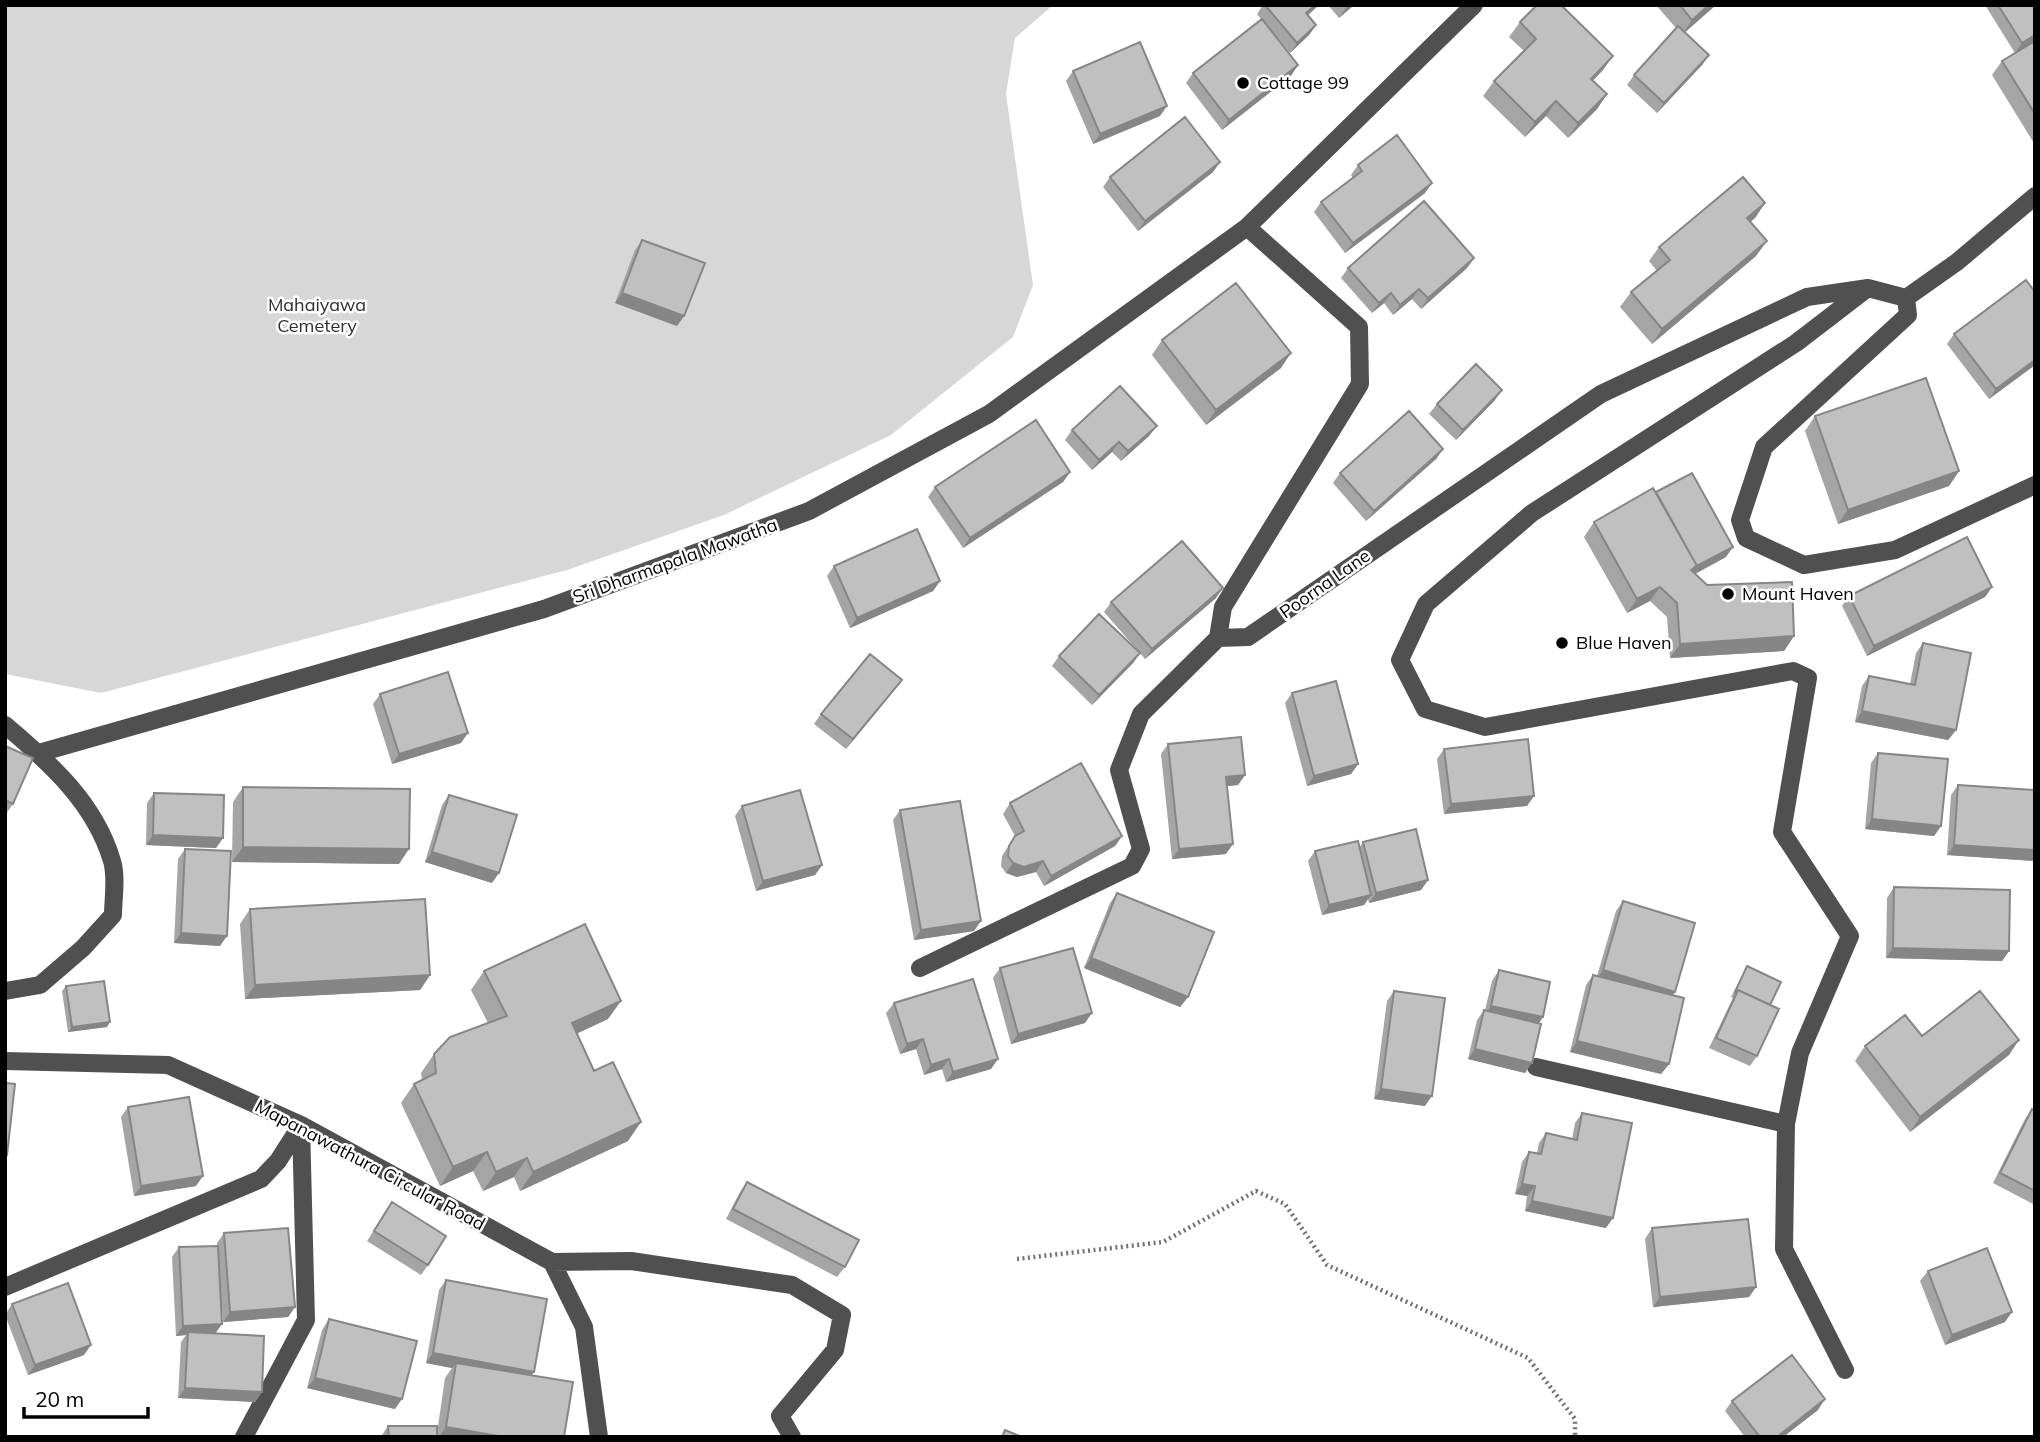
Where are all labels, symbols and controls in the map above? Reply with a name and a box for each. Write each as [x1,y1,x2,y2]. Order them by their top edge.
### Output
place label: Cottage 99 [1257,71,1349,94]
marker: Cottage 99 [1235,75,1251,91]
park label: Mahaiyawa Cemetery [268,293,366,337]
street label: Sri Dharmapala Mawatha [569,513,780,608]
street label: Poorna Lane [1275,544,1374,623]
place label: Mount Haven [1742,582,1854,605]
marker: Mount Haven [1720,586,1736,602]
place label: Blue Haven [1576,631,1672,654]
marker: Blue Haven [1554,635,1570,651]
street label: Mapanawathura Circular Road [251,1094,489,1235]
scale bar [24,1376,149,1420]
text: 20 m [35,1386,84,1412]

